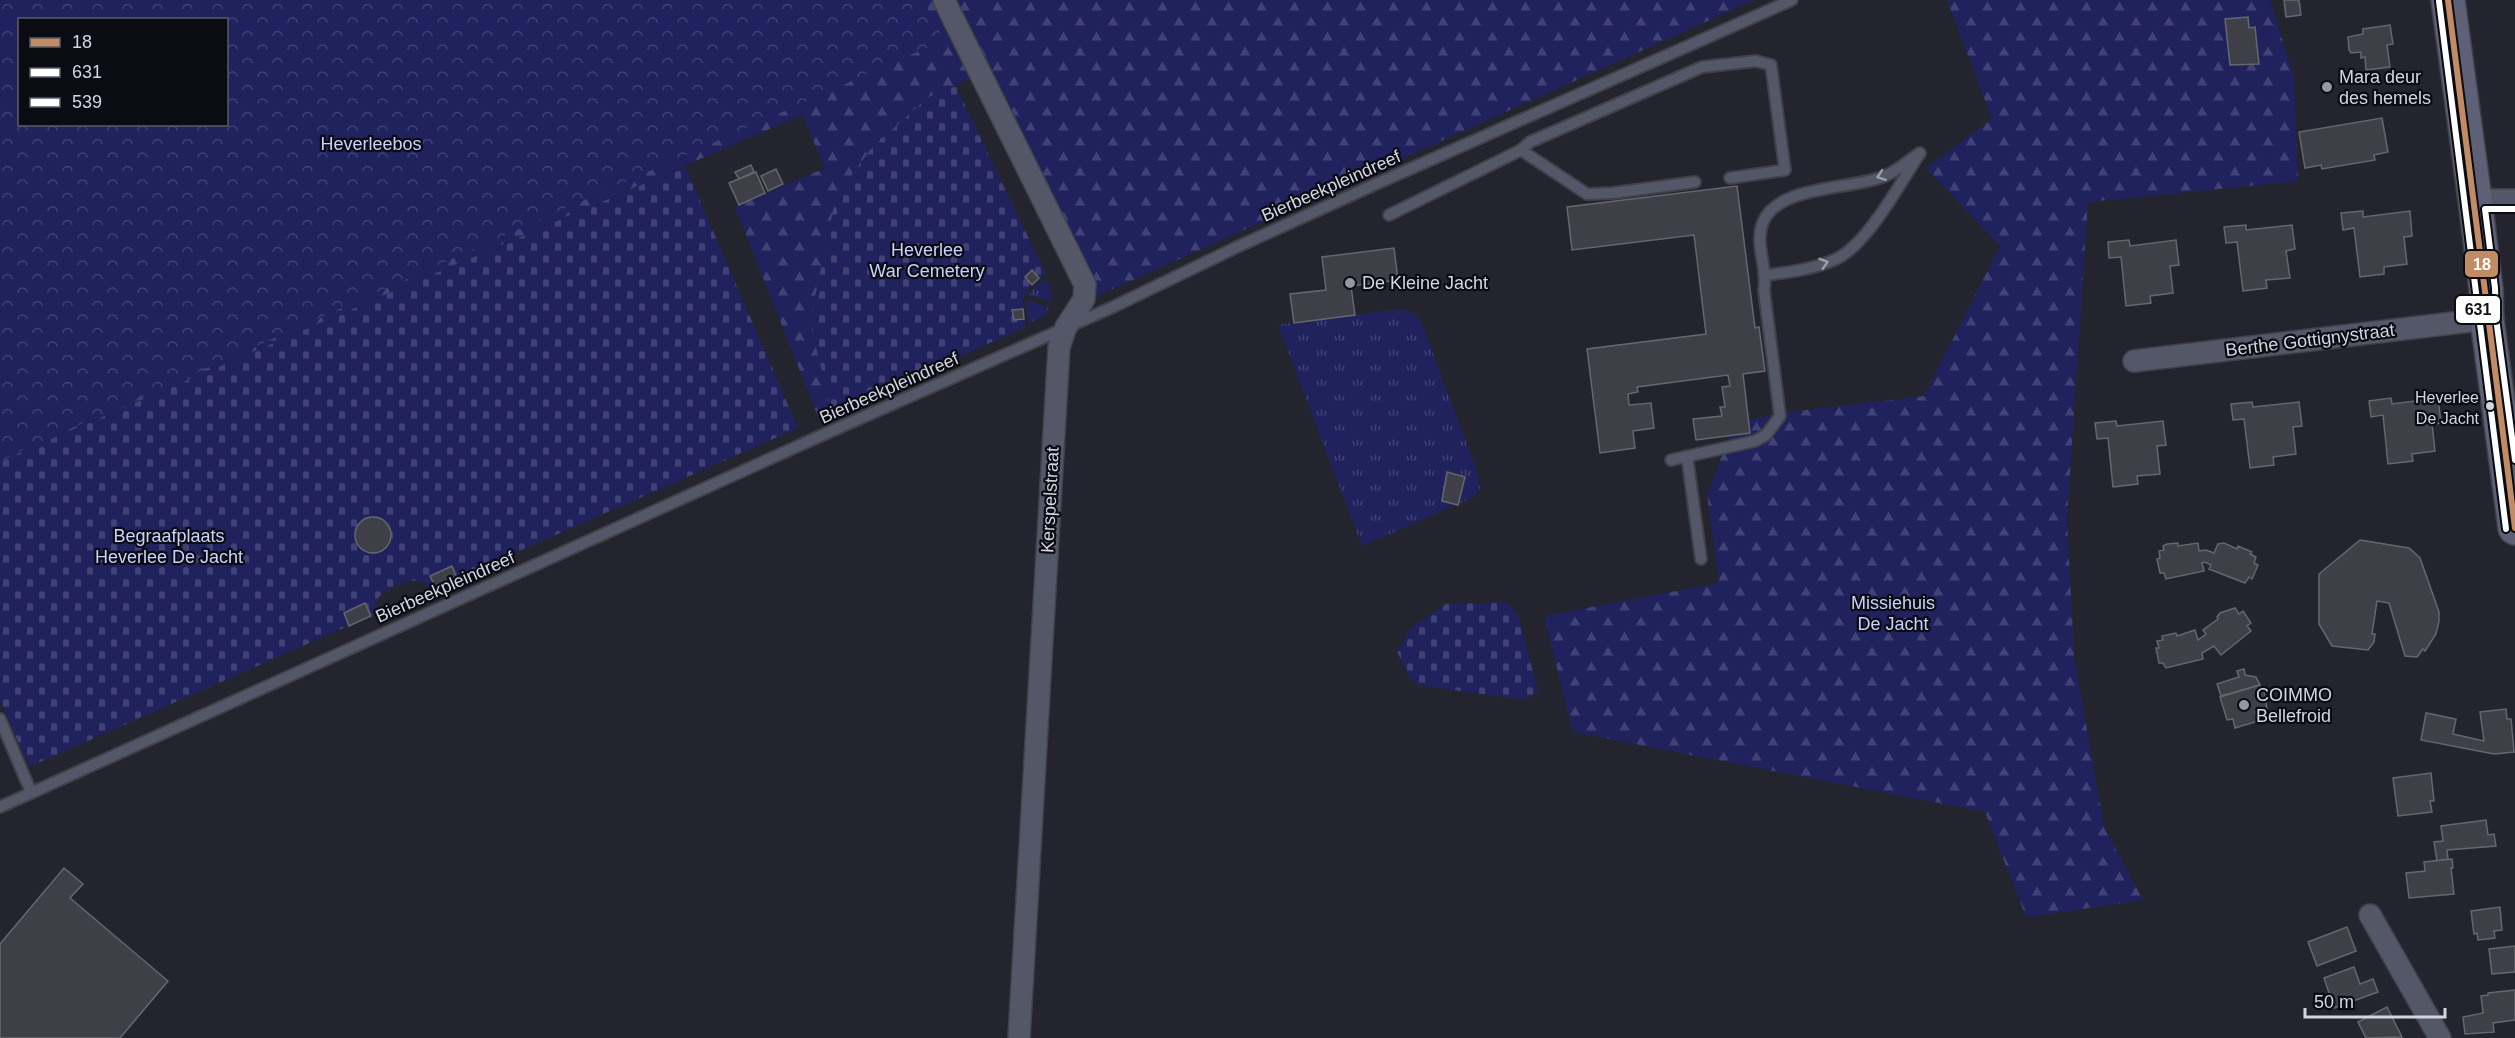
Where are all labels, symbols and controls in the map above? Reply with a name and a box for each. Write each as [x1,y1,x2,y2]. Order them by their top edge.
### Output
legend [18,18,228,126]
text: 18 [72,32,92,52]
text: 631 [72,62,102,82]
place label: Mara deur des hemels [2339,67,2431,108]
marker: Mara deur des hemels [2320,80,2334,94]
text: 539 [72,92,102,112]
park label: Heverleebos [320,134,422,154]
street label: Bierbeekpleindreef [1258,146,1405,226]
one-way arrow [1876,168,1887,181]
park label: Heverlee War Cemetery [869,240,985,281]
line badge: 18 [2464,250,2499,278]
text: 18 [2473,256,2491,273]
one-way arrow [1818,258,1829,270]
place label: De Kleine Jacht [1362,273,1488,293]
marker: De Kleine Jacht [1343,276,1357,290]
line badge: 631 [2455,295,2501,324]
text: 631 [2465,301,2491,318]
street label: Berthe Gottignystraat [2224,320,2396,360]
street label: Bierbeekpleindreef [816,348,963,428]
place label: Heverlee De Jacht [2415,389,2480,427]
marker: Heverlee De Jacht [2484,400,2496,412]
street label: Kerspelstraat [1037,447,1063,553]
park label: Begraafplaats Heverlee De Jacht [95,526,243,567]
street label: Bierbeekpleindreef [372,547,519,627]
park label: Missiehuis De Jacht [1851,593,1935,634]
place label: COIMMO Bellefroid [2256,685,2332,726]
marker: COIMMO Bellefroid [2237,698,2251,712]
scale bar [2305,981,2444,1019]
text: 50 m [2314,992,2354,1012]

